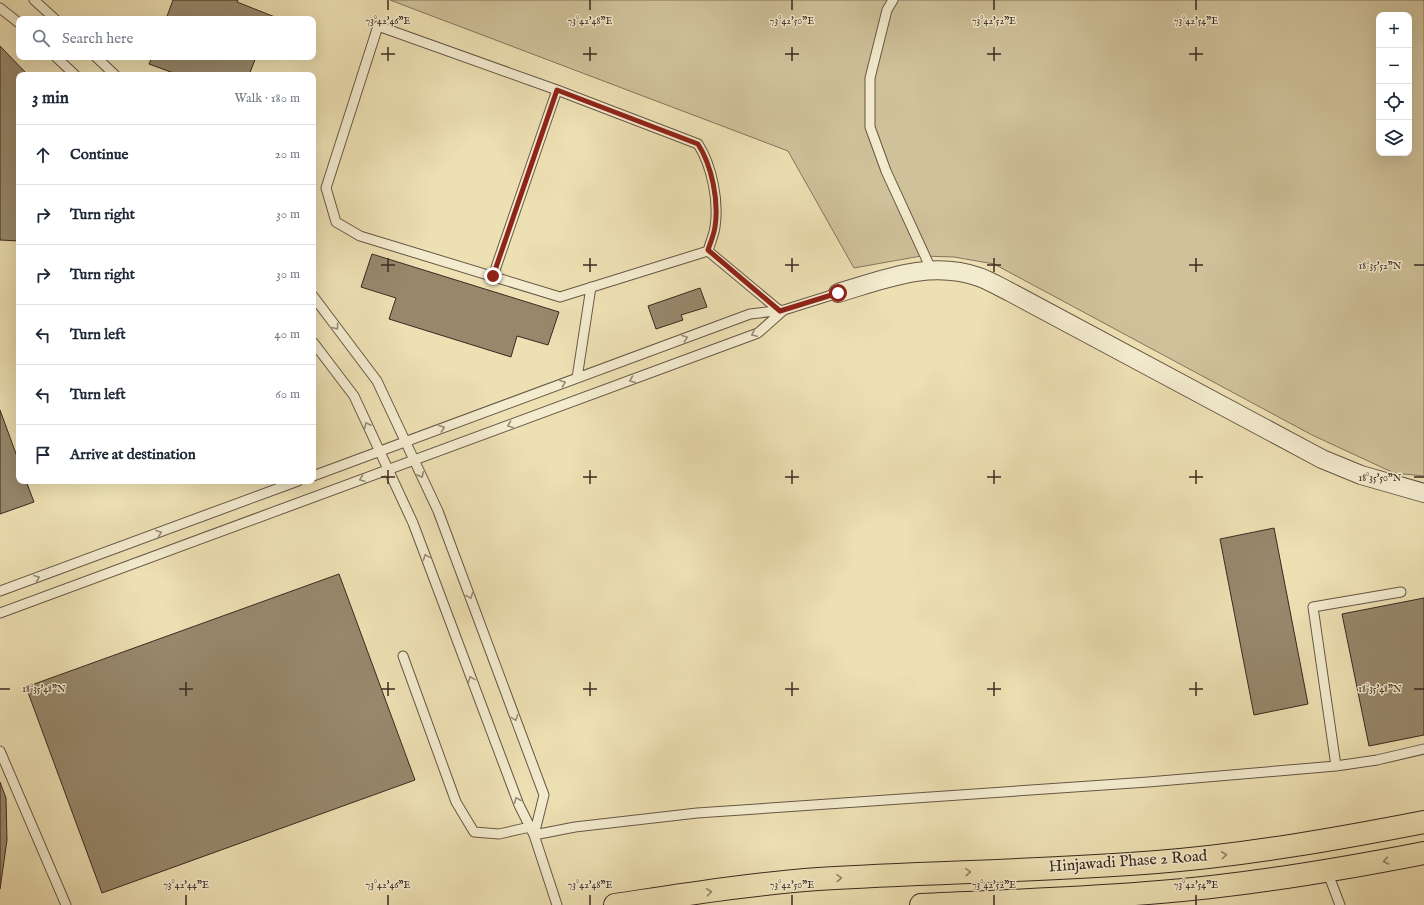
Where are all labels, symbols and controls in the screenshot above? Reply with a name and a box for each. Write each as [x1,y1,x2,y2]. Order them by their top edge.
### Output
map controls [1376,12,1412,156]
button: + [1376,12,1412,48]
text: 73°42'46"E [366,15,411,28]
text: 73°42'48"E [568,15,612,28]
text: 73°42'50"E [770,15,814,28]
text: 73°42'52"E [972,15,1016,28]
text: 73°42'54"E [1174,15,1218,28]
search box [16,16,316,60]
icon: search [30,27,52,49]
text: Search here [62,29,133,48]
button: − [1376,48,1412,84]
button: locate [1376,84,1412,120]
text: 3 min [32,88,69,109]
text: Walk · 180 m [235,90,300,107]
button: layers [1376,120,1412,156]
icon: ahead [32,144,54,166]
text: Continue [70,145,128,164]
text: 20 m [275,146,300,163]
icon: right [32,204,54,226]
text: Turn right [70,205,135,224]
text: 30 m [276,206,300,223]
text: 18°35'52"N [1359,260,1402,273]
icon: right [32,264,54,286]
text: Turn right [70,265,135,284]
text: 30 m [276,266,300,283]
route end [484,267,502,285]
route start [829,284,847,302]
one-way arrow [331,322,338,329]
icon: left [32,324,54,346]
text: Turn left [70,325,126,344]
text: 40 m [274,326,300,343]
one-way arrow [750,329,758,337]
one-way arrow [682,334,689,343]
one-way arrow [629,375,636,383]
one-way arrow [560,379,567,388]
icon: left [32,384,54,406]
text: Turn left [70,385,126,404]
text: 60 m [275,386,300,403]
one-way arrow [507,420,514,428]
one-way arrow [364,422,372,430]
one-way arrow [438,424,445,433]
icon: arrive [32,444,54,466]
text: Arrive at destination [70,445,196,464]
one-way arrow [416,471,424,479]
text: 18°35'50"N [1358,472,1402,485]
one-way arrow [358,475,365,483]
one-way arrow [155,529,162,537]
one-way arrow [422,553,430,560]
one-way arrow [33,574,40,582]
one-way arrow [465,592,473,599]
one-way arrow [468,675,476,682]
text: 18°35'48"N [22,683,66,696]
text: 18°35'48"N [1358,683,1402,696]
one-way arrow [511,714,519,721]
one-way arrow [514,797,522,805]
street label: Hinjawadi Phase 2 Road [1048,846,1208,878]
one-way arrow [1221,850,1227,859]
one-way arrow [1383,856,1389,865]
one-way arrow [965,867,972,876]
one-way arrow [836,874,842,883]
text: 73°42'44"E [163,879,209,892]
text: 73°42'46"E [366,879,411,892]
text: 73°42'48"E [568,879,612,892]
text: 73°42'50"E [770,879,814,892]
text: 73°42'52"E [972,879,1016,892]
text: 73°42'54"E [1174,879,1218,892]
one-way arrow [706,888,712,897]

